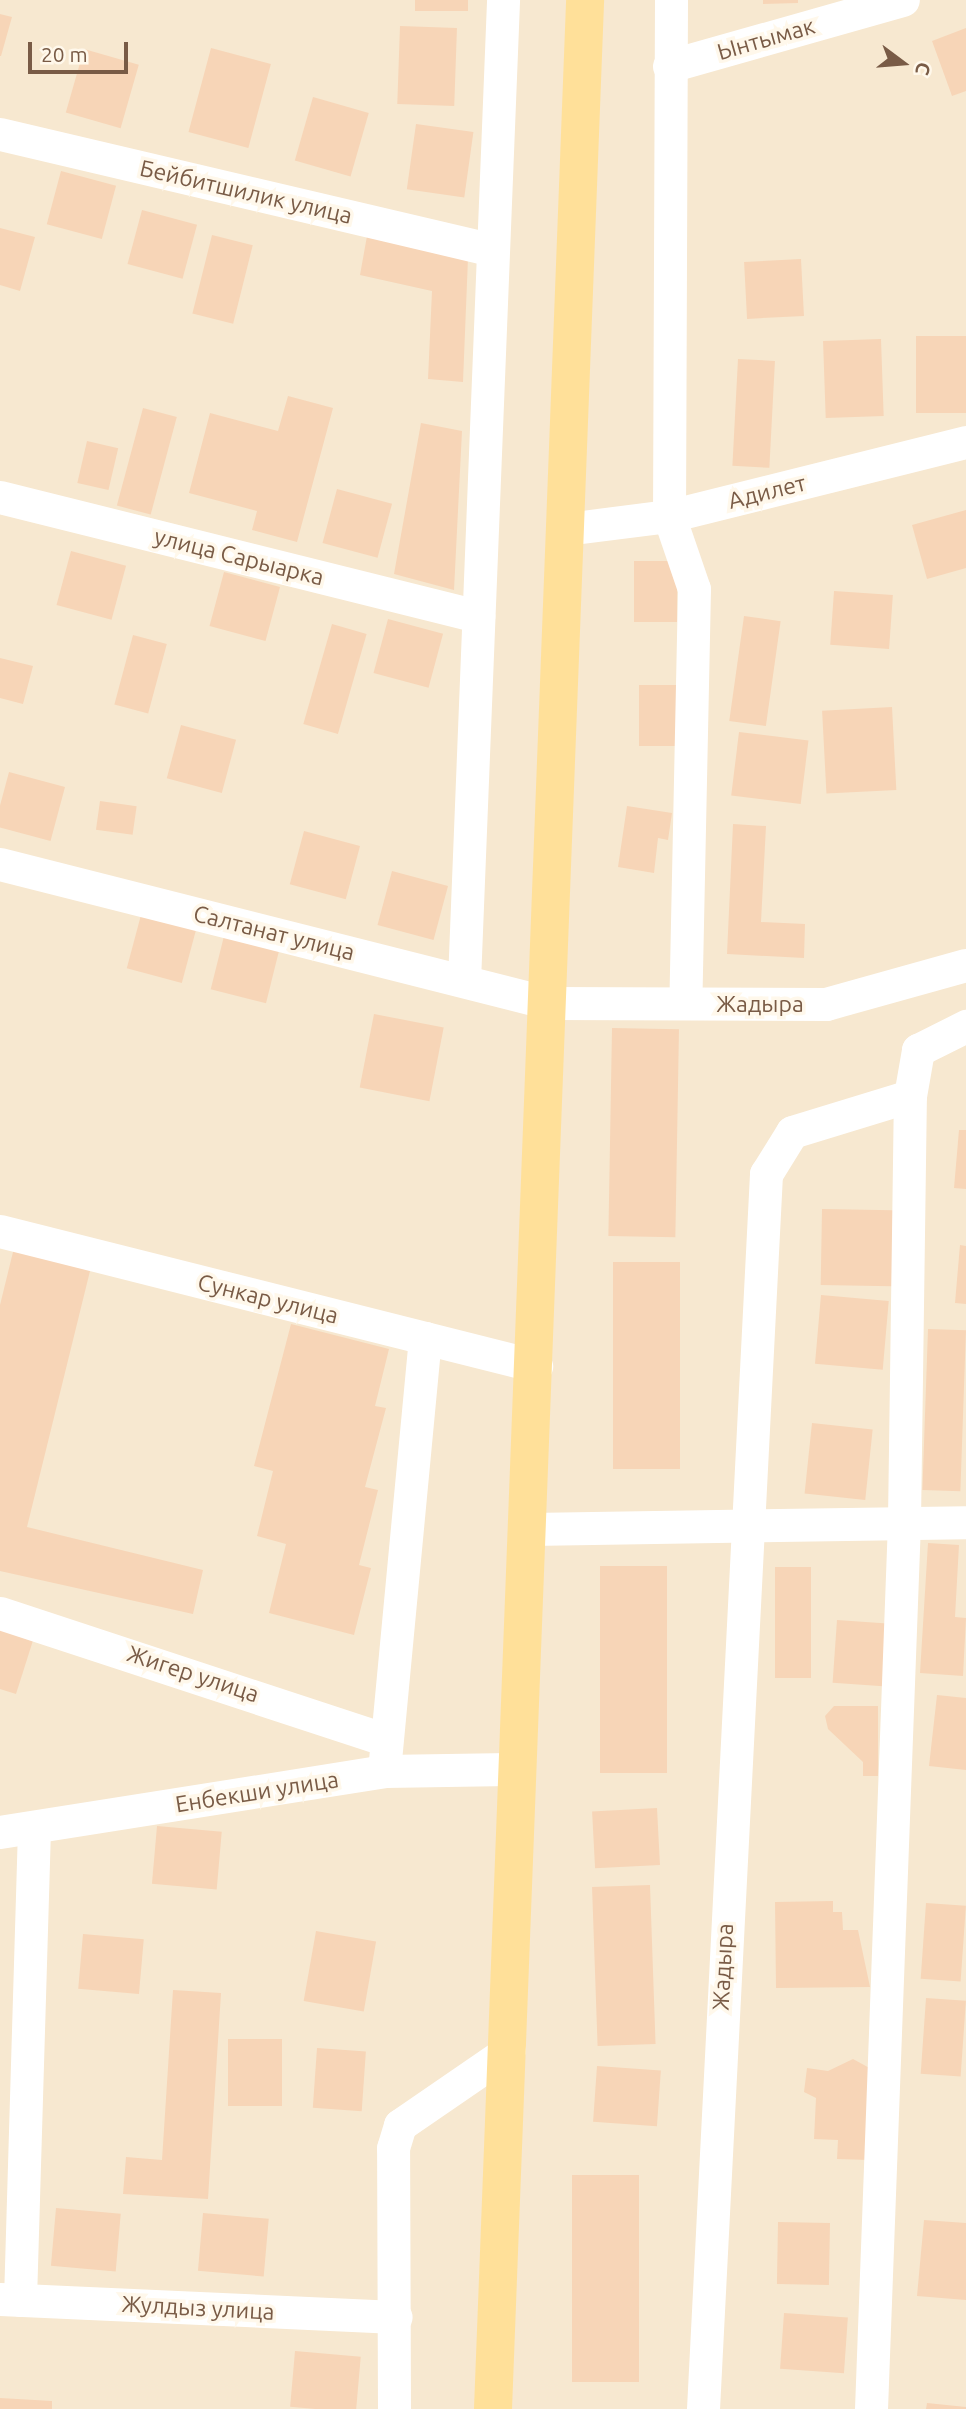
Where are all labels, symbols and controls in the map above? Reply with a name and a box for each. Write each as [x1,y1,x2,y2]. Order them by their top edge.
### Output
street label: Ынтымак [714,12,818,66]
scale bar [32,28,131,72]
north arrow [868,28,938,98]
text: 20 m [41,42,88,66]
text: С [911,60,935,78]
street label: Бейбитшилик улица [137,154,355,230]
street label: Адилет [725,469,809,515]
street label: улица Сарыарка [151,523,327,591]
street label: Салтанат улица [191,900,357,966]
street label: Жадыра [716,990,804,1018]
street label: Сункар улица [195,1268,341,1330]
street label: Жигер улица [124,1640,262,1708]
street label: Енбекши улица [173,1765,341,1819]
street label: Жадыра [707,1923,739,2011]
street label: Жулдыз улица [121,2290,275,2326]

